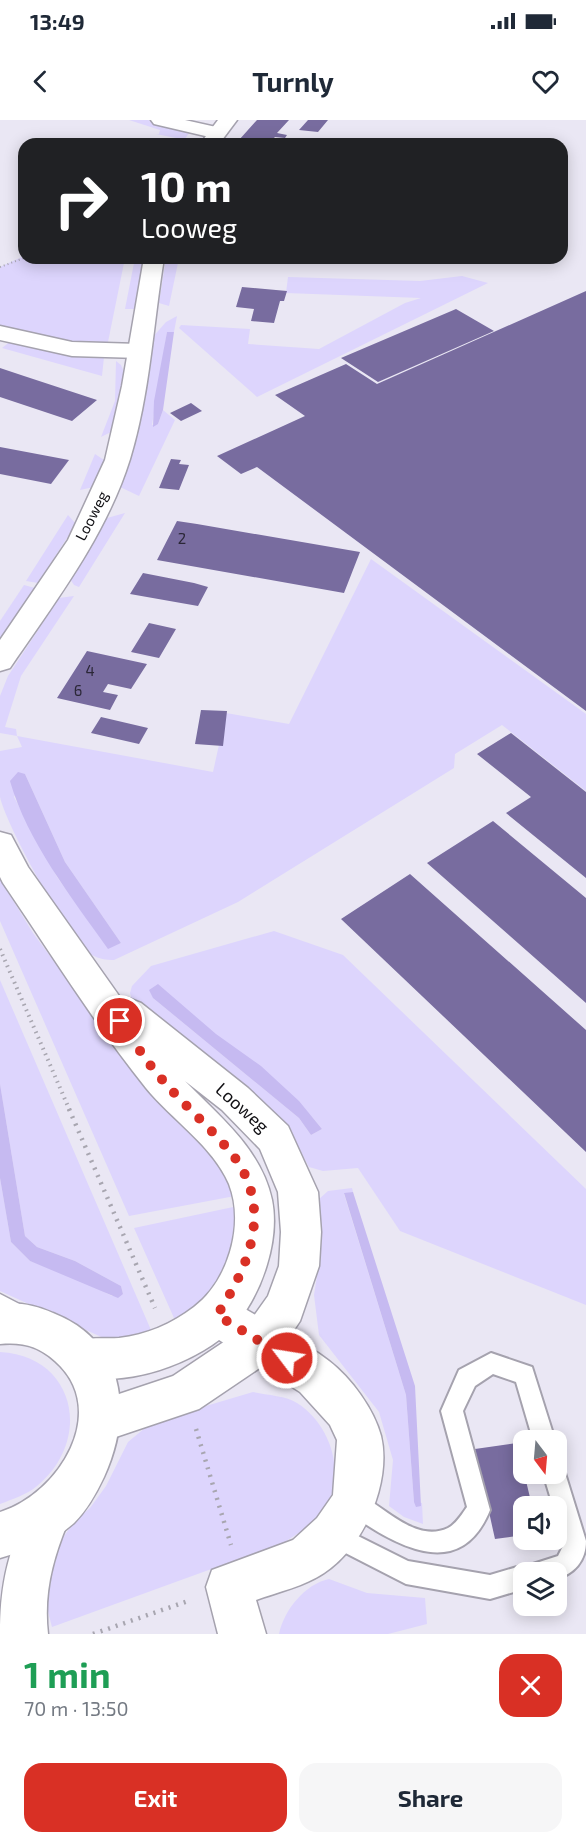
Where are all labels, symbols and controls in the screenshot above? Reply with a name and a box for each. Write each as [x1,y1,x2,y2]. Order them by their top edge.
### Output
text: 13:49 [30,8,85,34]
icon: back [24,65,57,98]
text: Turnly [252,65,334,97]
icon: heart [529,65,562,98]
text: 10 m [141,160,232,210]
icon: right [42,162,120,240]
text: Looweg [141,211,237,243]
street label: Looweg [71,487,112,543]
house number: 2 [178,529,186,547]
house number: 4 [85,661,95,679]
house number: 6 [74,681,82,699]
pin [94,995,145,1046]
icon: arrive [103,1004,136,1037]
street label: Looweg [211,1078,274,1137]
position arrow [255,1326,319,1390]
north arrow [513,1430,567,1484]
map controls [513,1430,567,1616]
button: sound [513,1496,567,1550]
button: layers [513,1562,567,1616]
text: 1 min [24,1652,111,1695]
button: close [499,1654,562,1717]
text: 70 m · 13:50 [24,1696,129,1720]
button: Exit [24,1763,287,1832]
button: Share [299,1763,562,1832]

